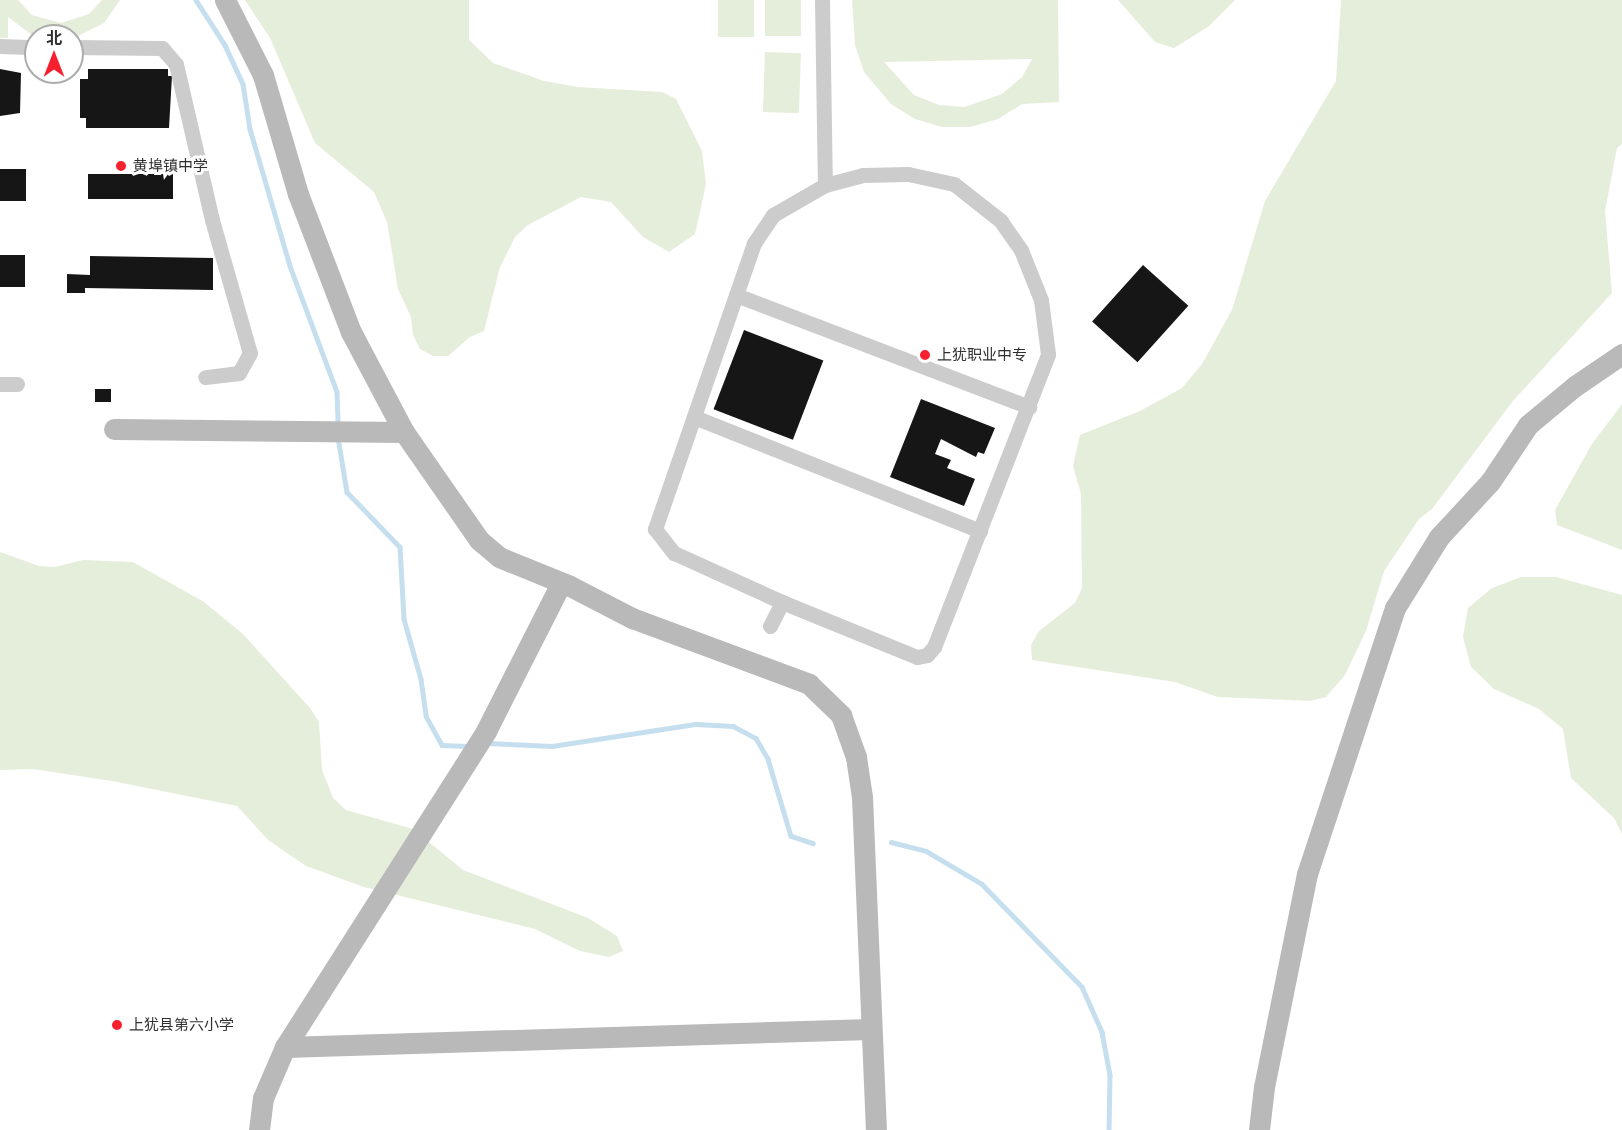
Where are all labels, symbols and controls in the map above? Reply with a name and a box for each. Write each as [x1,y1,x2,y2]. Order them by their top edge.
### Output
north arrow [24,24,84,84]
text: 北 [46,28,62,47]
place label: 黄埠镇中学 [133,157,208,175]
marker: 黄埠镇中学 [114,159,128,173]
place label: 上犹职业中专 [937,346,1027,364]
marker: 上犹职业中专 [918,348,932,362]
place label: 上犹县第六小学 [129,1016,234,1034]
marker: 上犹县第六小学 [110,1018,124,1032]

